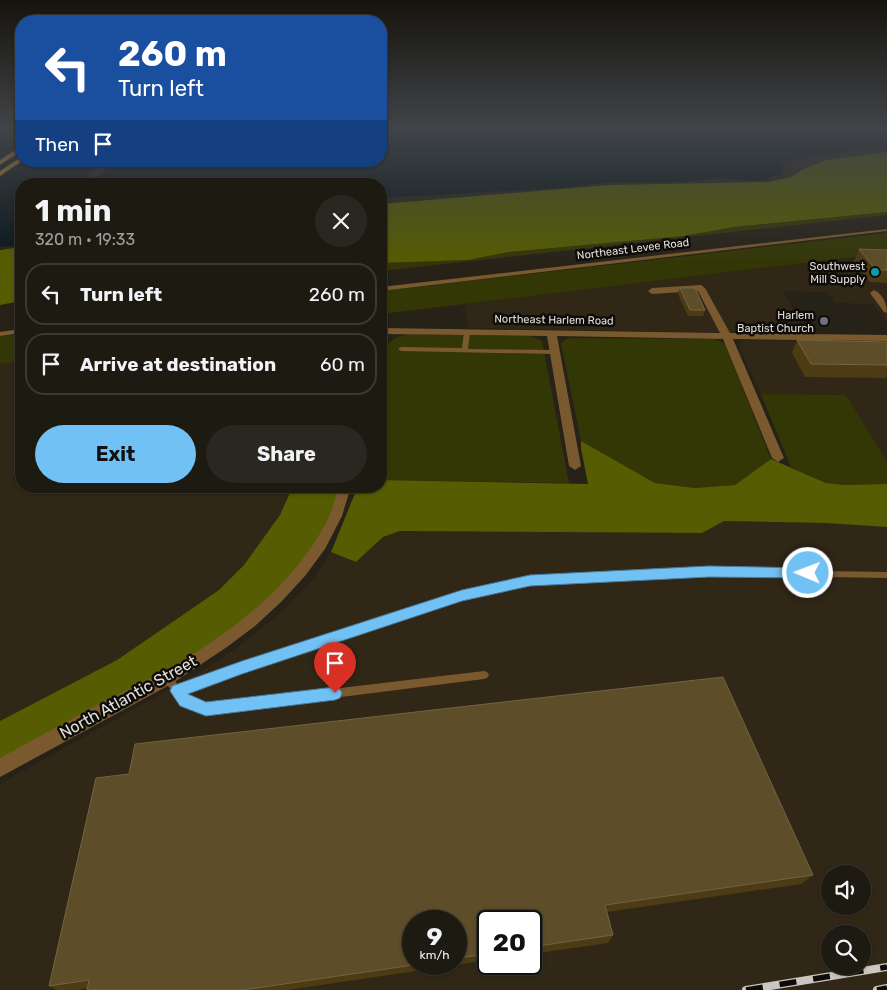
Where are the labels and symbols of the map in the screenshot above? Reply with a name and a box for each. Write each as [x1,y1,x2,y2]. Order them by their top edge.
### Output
street label: Northeast Levee Road [576,236,690,262]
place label: Southwest Mill Supply [810,260,866,286]
marker: Southwest Mill Supply [869,266,881,278]
place label: Harlem Baptist Church [737,309,814,335]
street label: Northeast Harlem Road [494,312,614,328]
marker: Harlem Baptist Church [818,315,830,327]
position arrow [781,546,833,598]
pin [314,642,356,693]
street label: North Atlantic Street [56,651,200,743]
speed limit sign: 20 [477,910,542,975]

